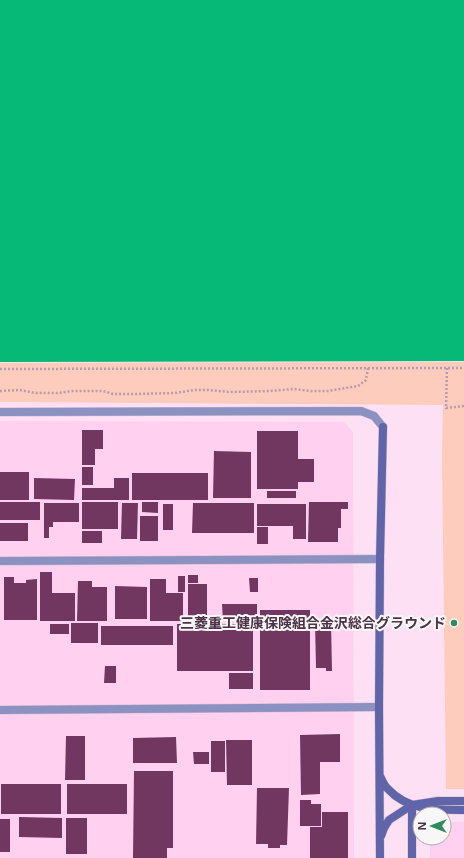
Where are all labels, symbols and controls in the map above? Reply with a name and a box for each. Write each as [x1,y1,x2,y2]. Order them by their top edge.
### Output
place label: 三菱重工健康保険組合金沢総合グラウンド [180,613,446,632]
marker: 三菱重工健康保険組合金沢総合グラウンド [449,618,459,628]
north arrow [412,806,452,846]
text: N [414,822,429,830]

